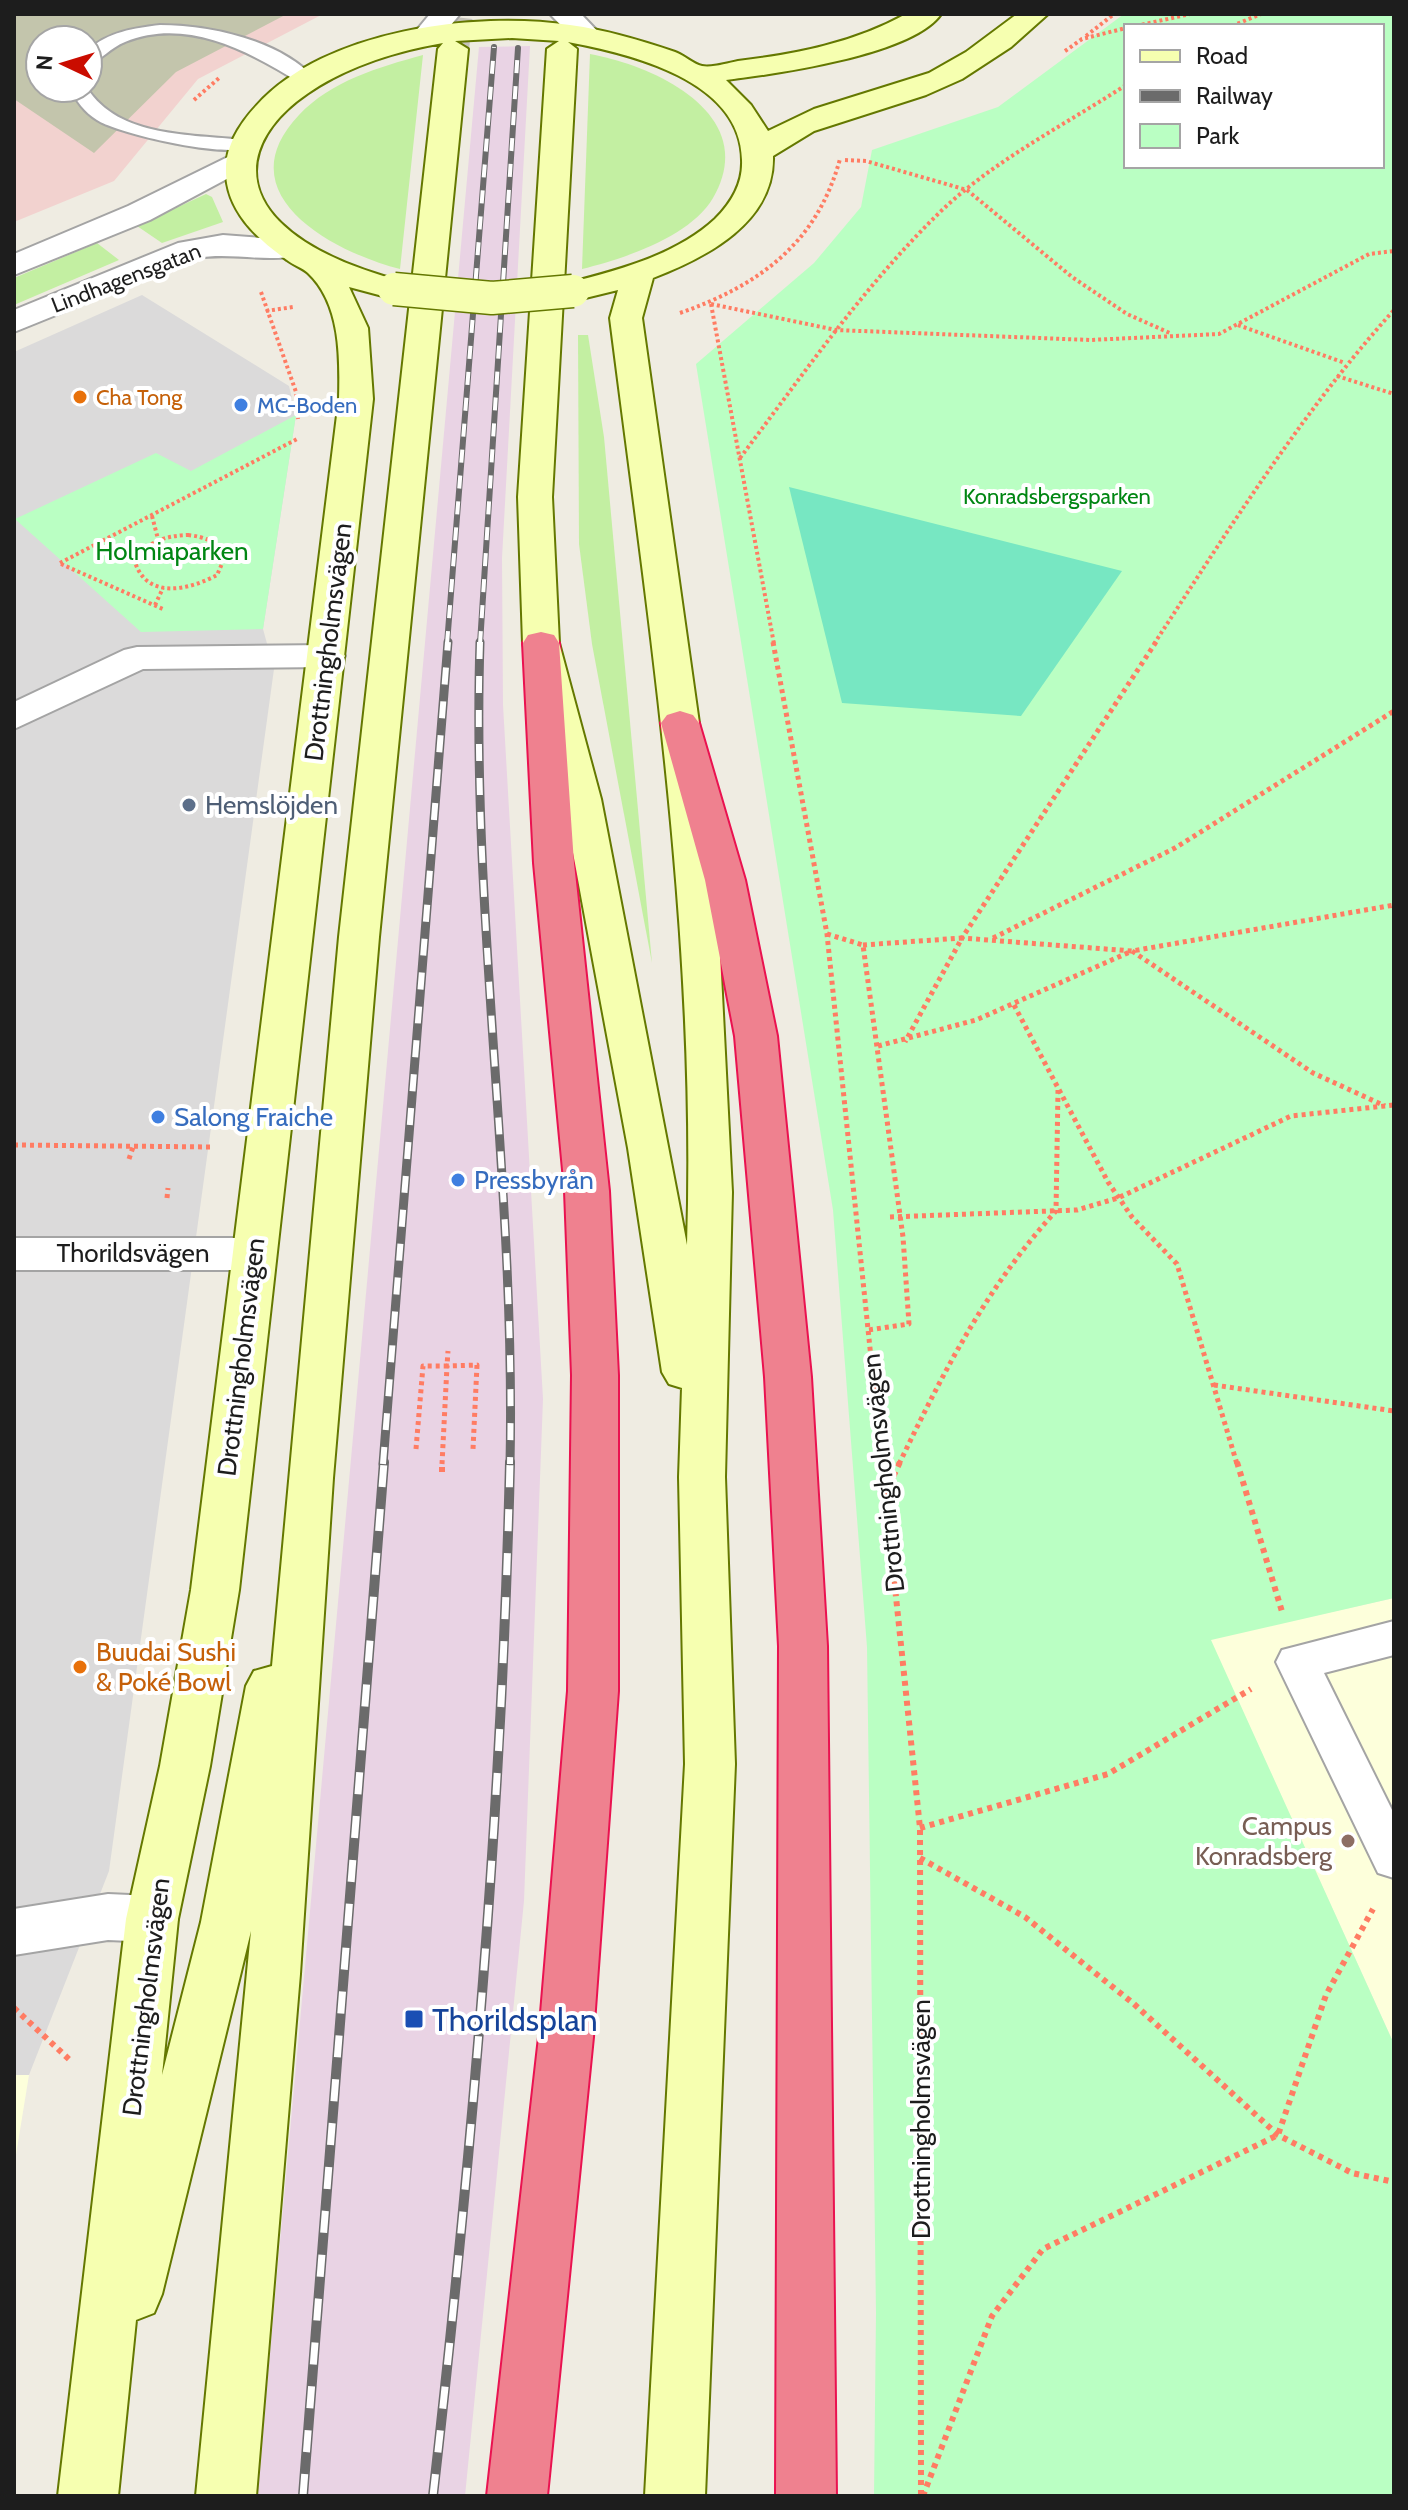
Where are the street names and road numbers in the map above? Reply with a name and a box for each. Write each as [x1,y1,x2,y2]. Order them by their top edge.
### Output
street label: Lindhagensgatan [47,237,205,319]
street label: Drottningholmsvägen [298,521,358,763]
street label: Drottningholmsvägen [211,1236,271,1478]
street label: Thorildsvägen [57,1237,209,1269]
street label: Drottningholmsvägen [855,1352,911,1594]
street label: Drottningholmsvägen [116,1876,176,2118]
street label: Drottningholmsvägen [905,1999,937,2239]

